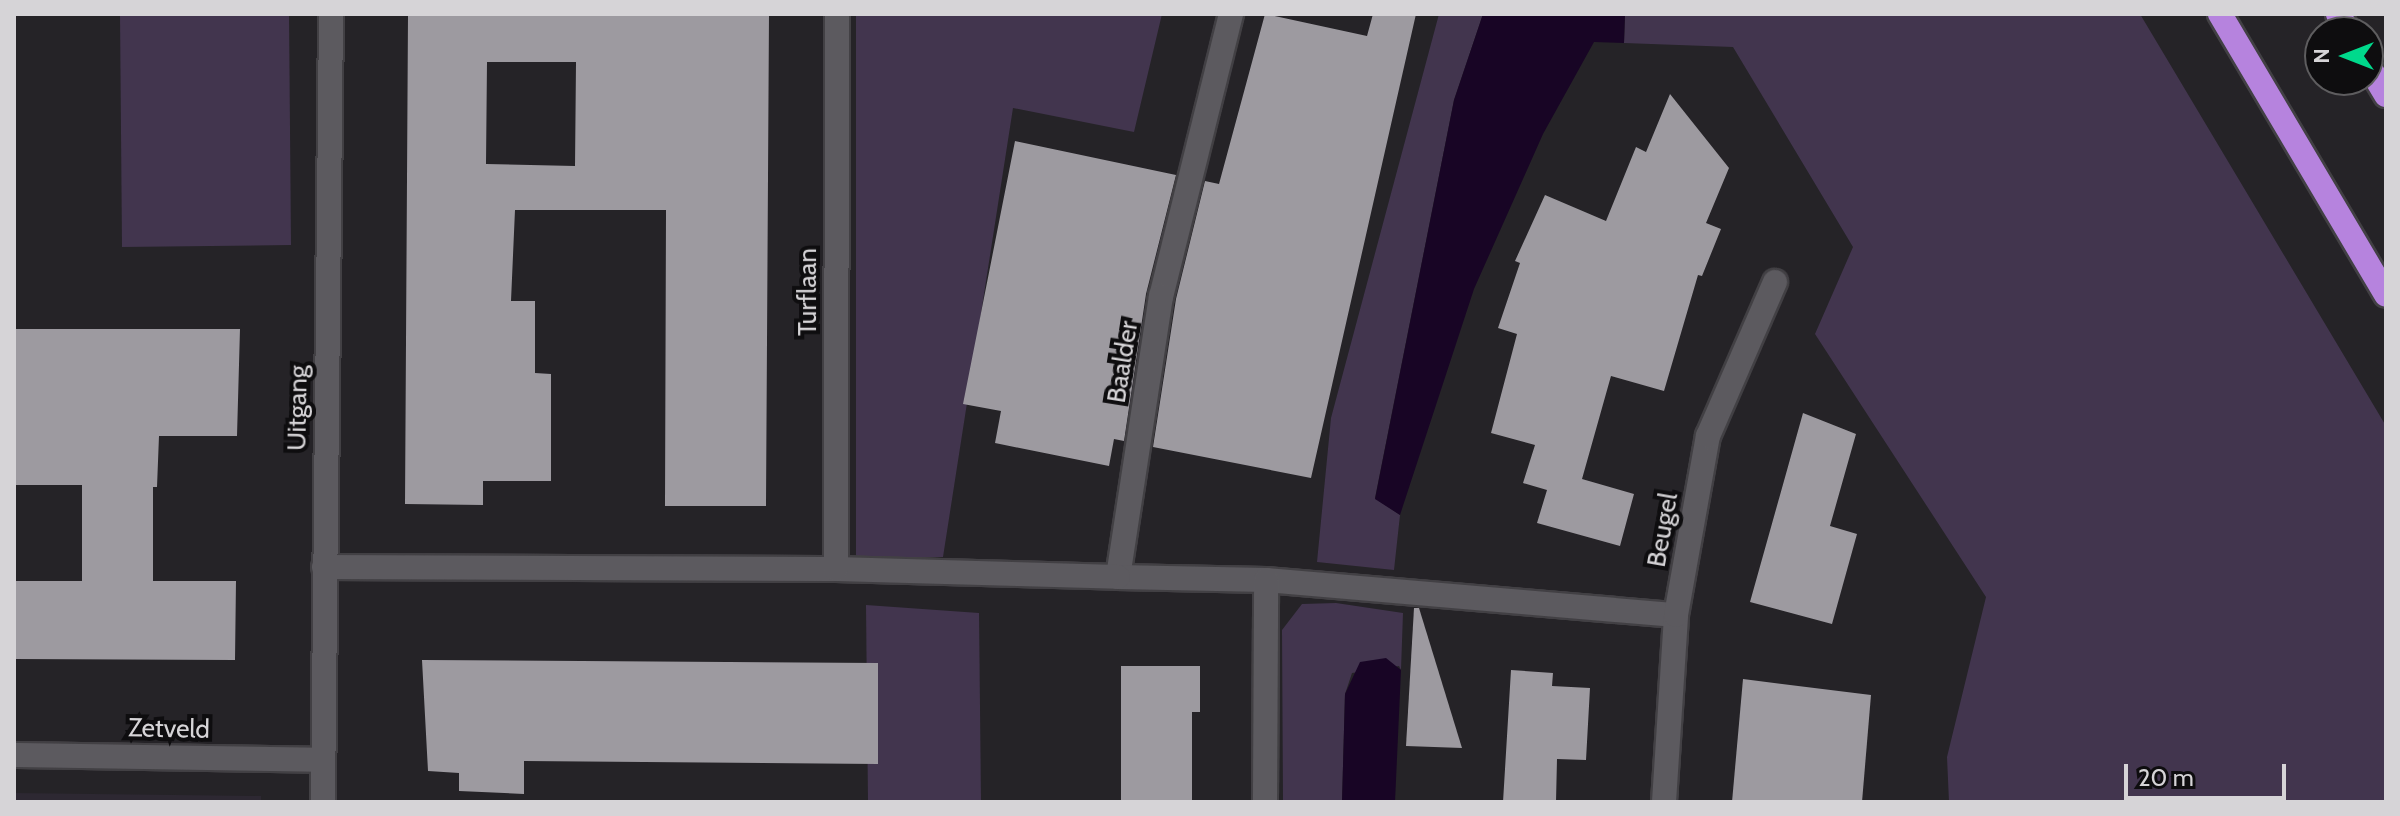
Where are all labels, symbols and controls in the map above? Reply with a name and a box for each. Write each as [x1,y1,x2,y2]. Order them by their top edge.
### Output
north arrow [2304,16,2384,96]
text: N [2308,48,2335,64]
street label: Turflaan [792,248,824,336]
street label: Baalder [1101,319,1145,405]
street label: Uitgang [282,365,314,451]
street label: Beugel [1641,490,1685,570]
street label: Zetveld [128,713,210,745]
scale bar [2128,748,2290,798]
text: 20 m [2138,763,2194,792]

